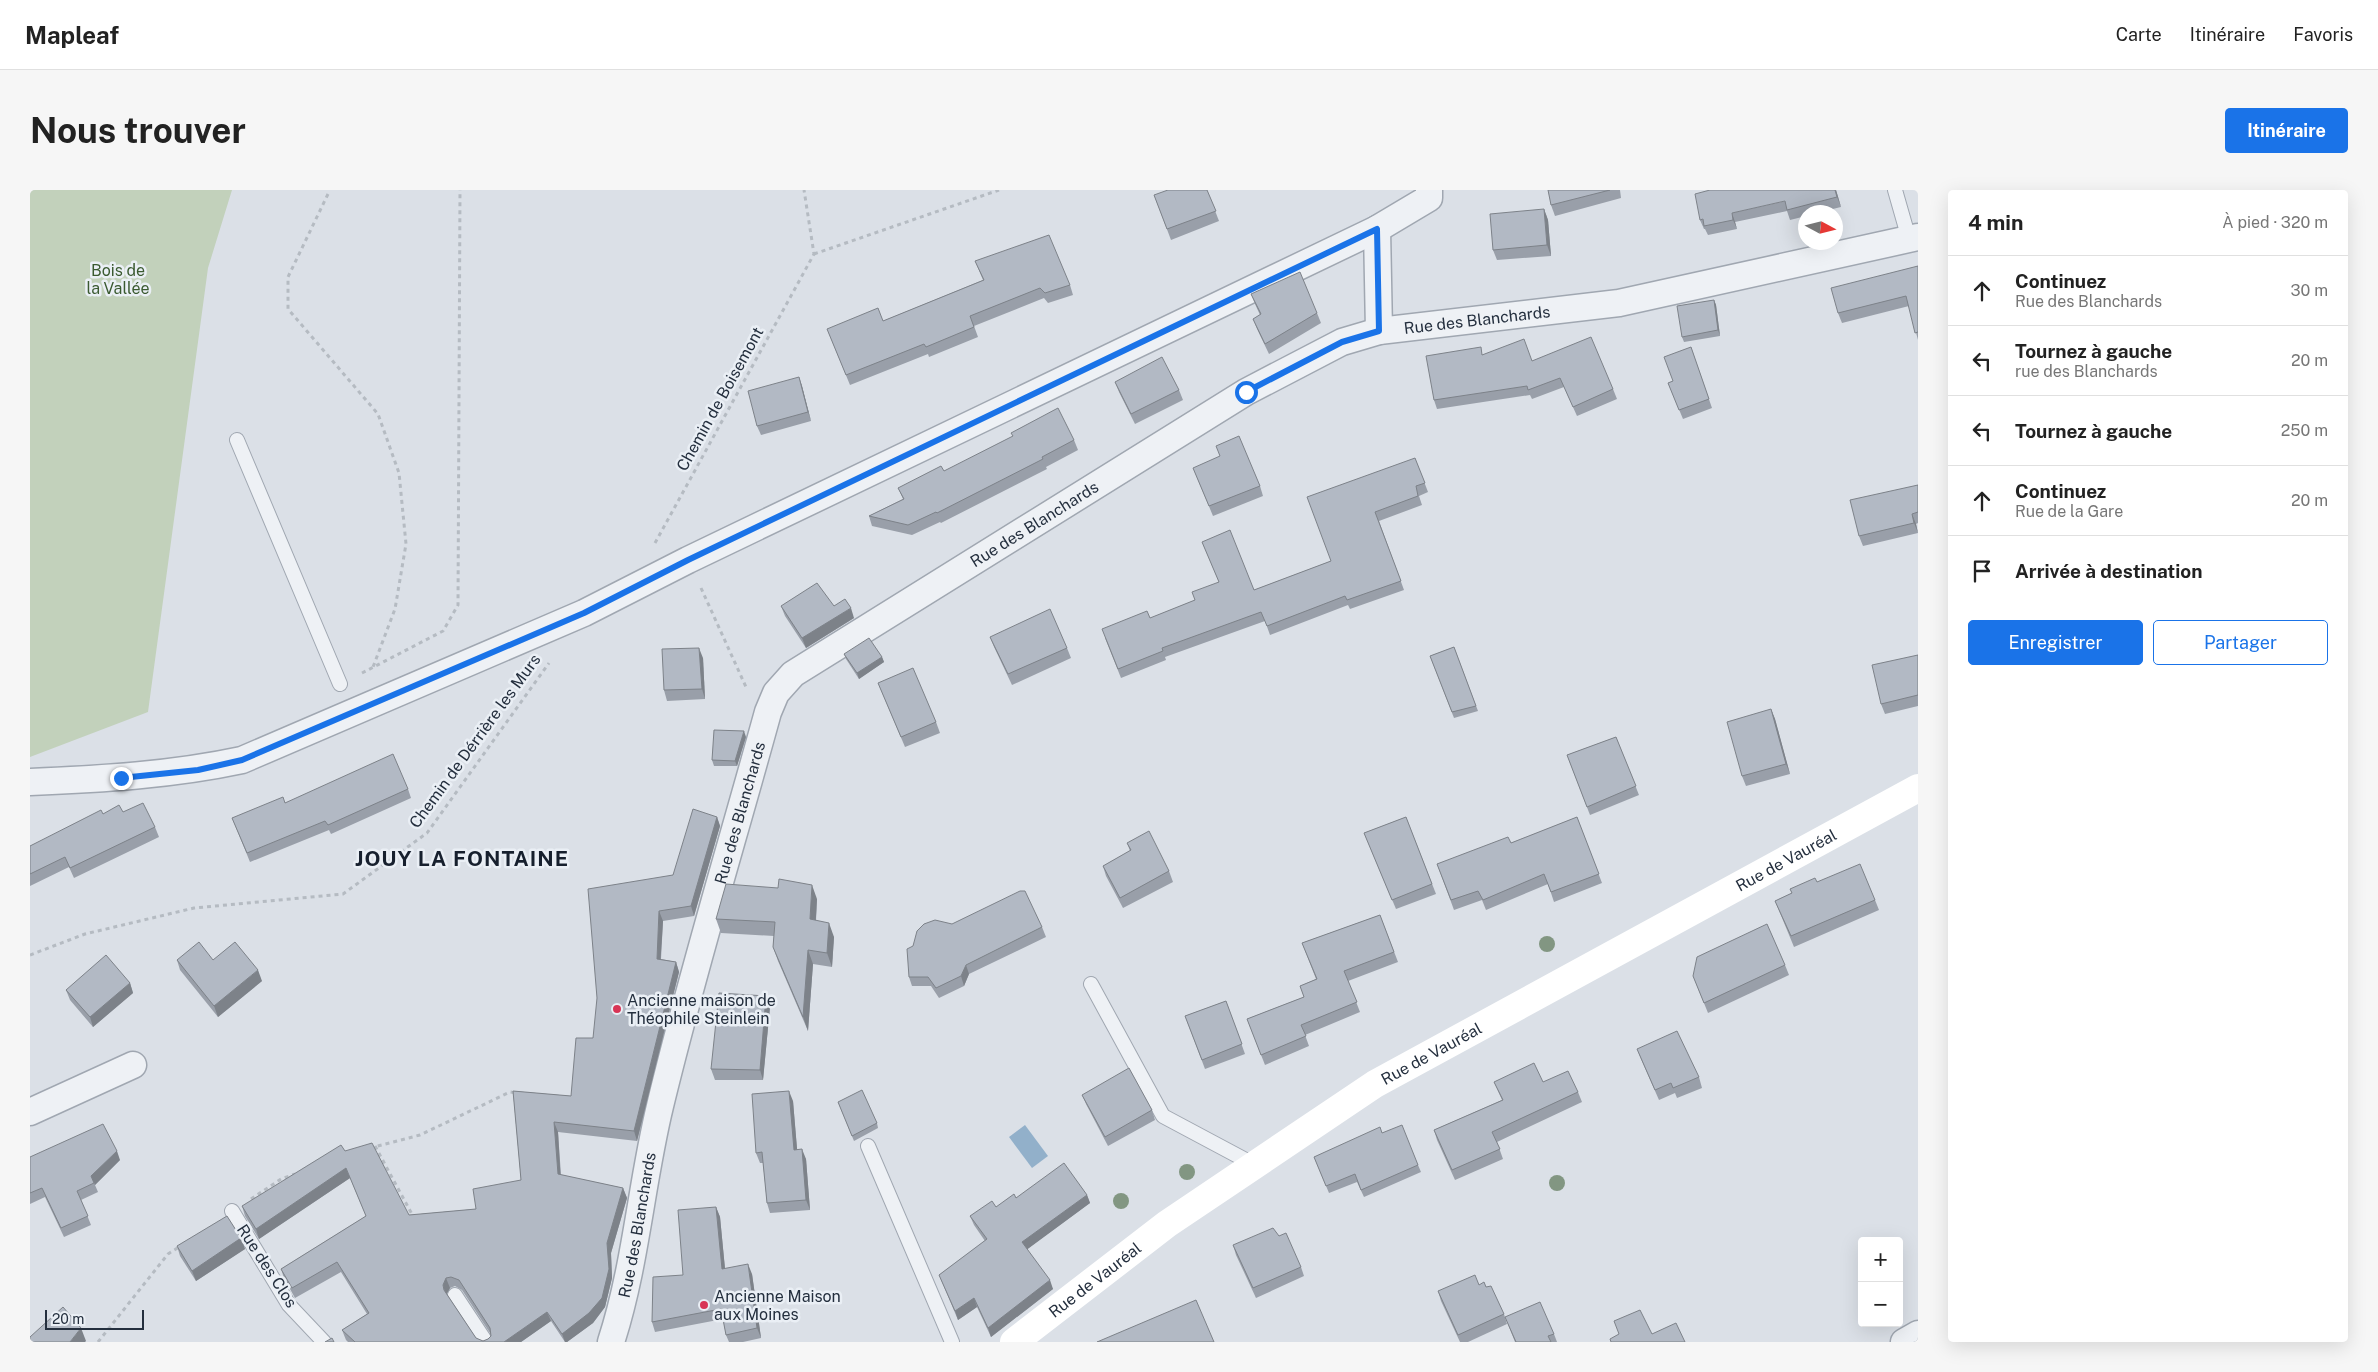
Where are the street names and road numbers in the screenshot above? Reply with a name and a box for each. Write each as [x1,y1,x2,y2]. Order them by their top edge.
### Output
street label: Rue des Blanchards [1403,302,1551,338]
street label: Chemin de Boisemont [673,324,767,474]
street label: Rue des Blanchards [967,477,1102,571]
street label: Chemin de Dérrière les Murs [405,650,545,832]
street label: Rue des Blanchards [710,739,769,886]
street label: Rue de Vauréal [1732,825,1840,895]
street label: Rue de Vauréal [1378,1018,1485,1088]
street label: Rue des Blanchards [614,1151,659,1299]
street label: Rue des Clos [233,1221,301,1311]
street label: Rue de Vauréal [1045,1238,1145,1321]

